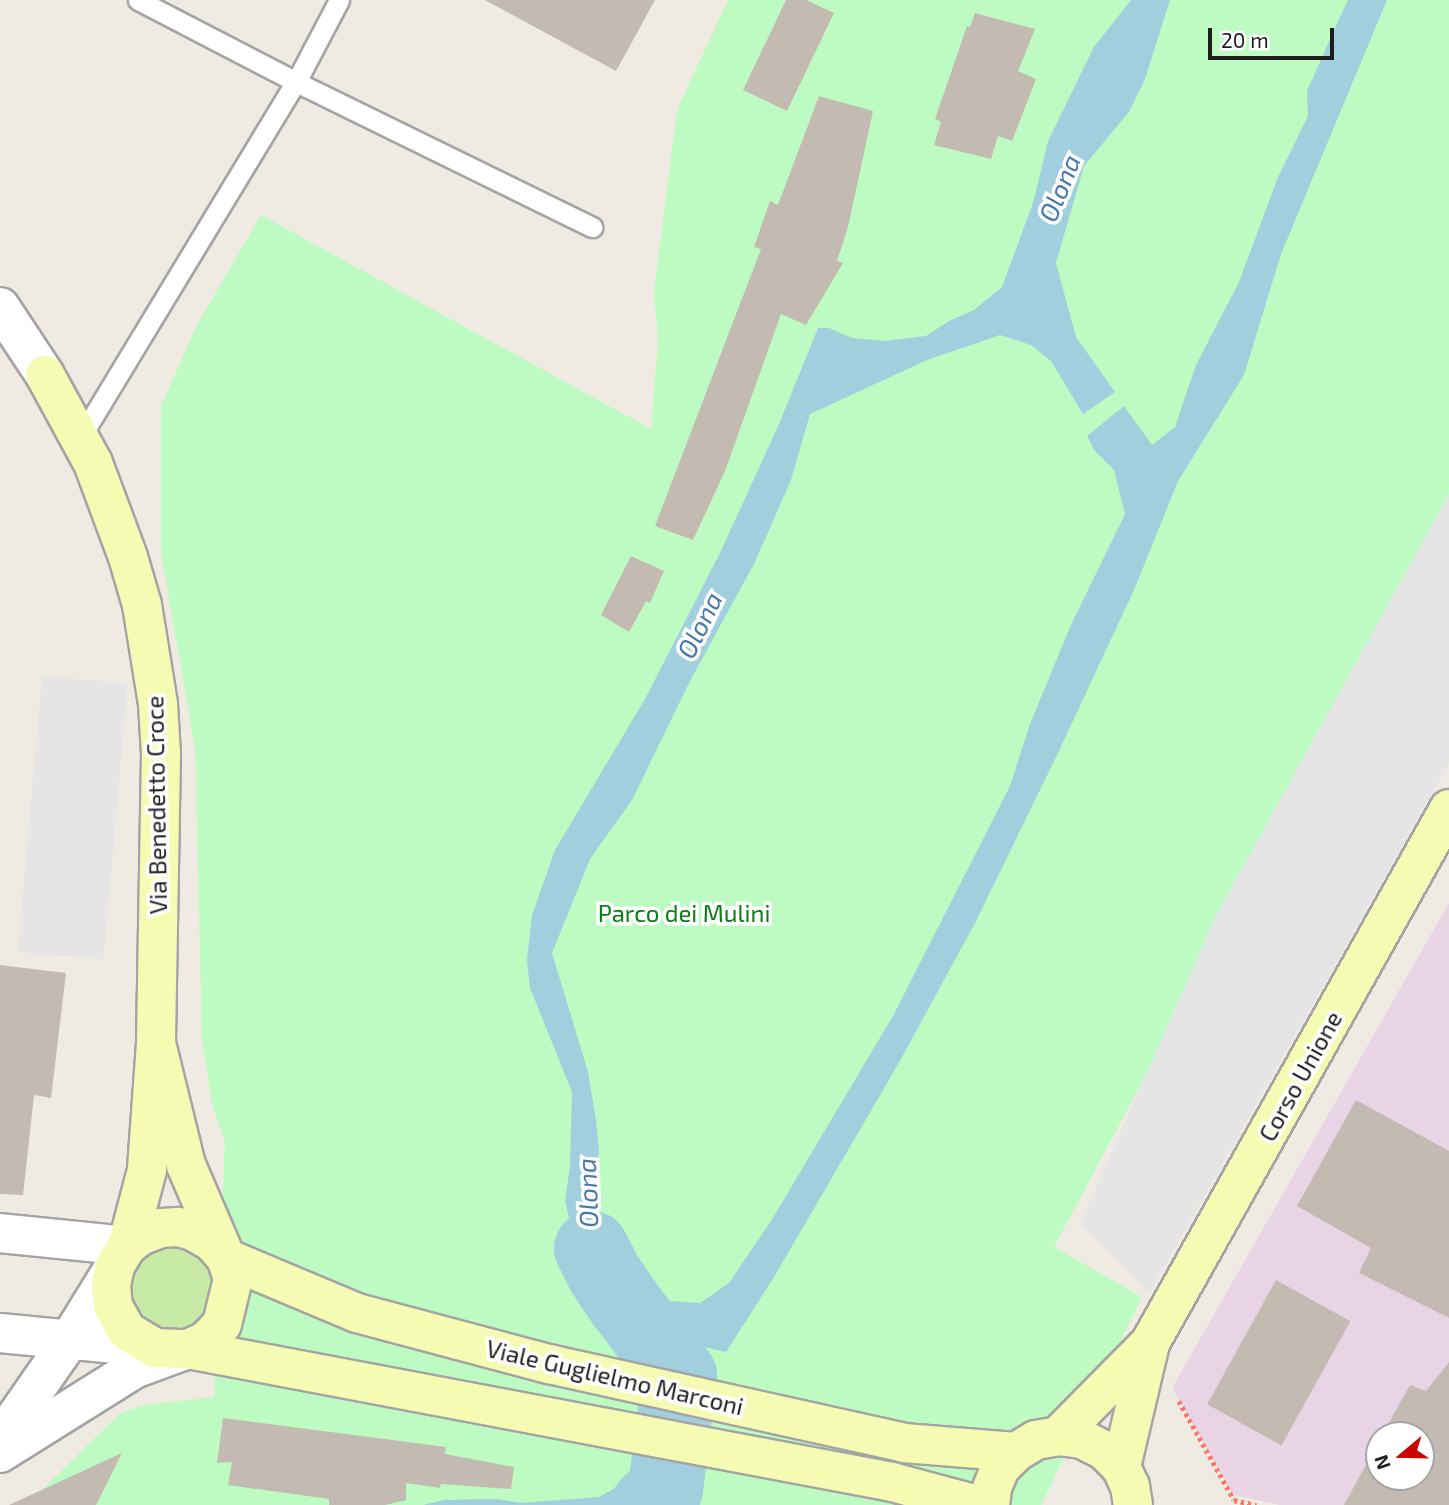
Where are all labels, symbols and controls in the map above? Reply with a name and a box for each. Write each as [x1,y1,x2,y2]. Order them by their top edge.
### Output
scale bar [1211,14,1337,58]
text: 20 m [1221,27,1269,52]
water label: Olona [1032,150,1086,226]
water label: Olona [670,587,728,663]
street label: Via Benedetto Croce [140,695,172,915]
park label: Parco dei Mulini [598,899,770,927]
street label: Corso Unione [1252,1006,1348,1146]
water label: Olona [570,1158,604,1228]
street label: Viale Guglielmo Marconi [484,1333,746,1421]
north arrow [1365,1421,1435,1491]
text: N [1368,1452,1395,1473]

